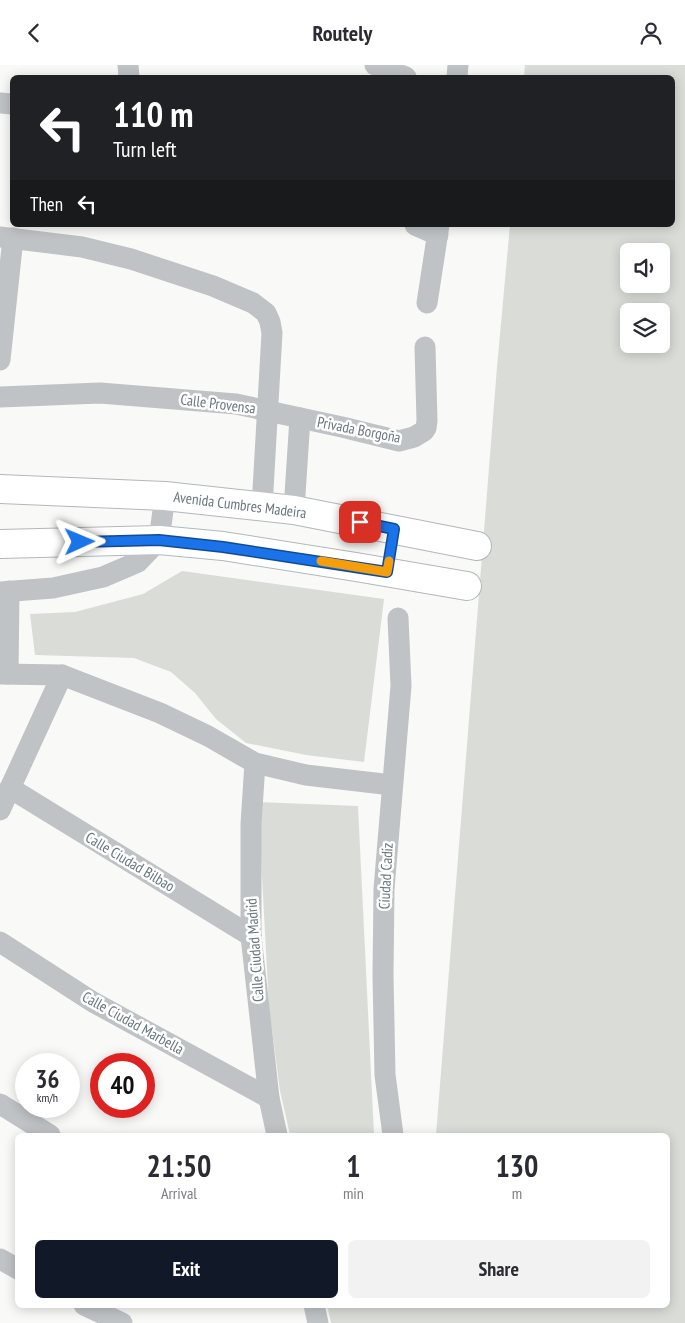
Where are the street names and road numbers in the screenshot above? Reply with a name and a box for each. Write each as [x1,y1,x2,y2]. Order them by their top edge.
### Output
street label: Calle Provensa [179,389,257,418]
street label: Privada Borgoña [316,412,402,447]
street label: Avenida Cumbres Madeira [173,487,308,522]
street label: Calle Ciudad Bilbao [82,828,178,896]
street label: Ciudad Cadiz [374,842,397,910]
street label: Calle Ciudad Madrid [241,898,268,1002]
street label: Calle Ciudad Marbella [79,987,187,1058]

